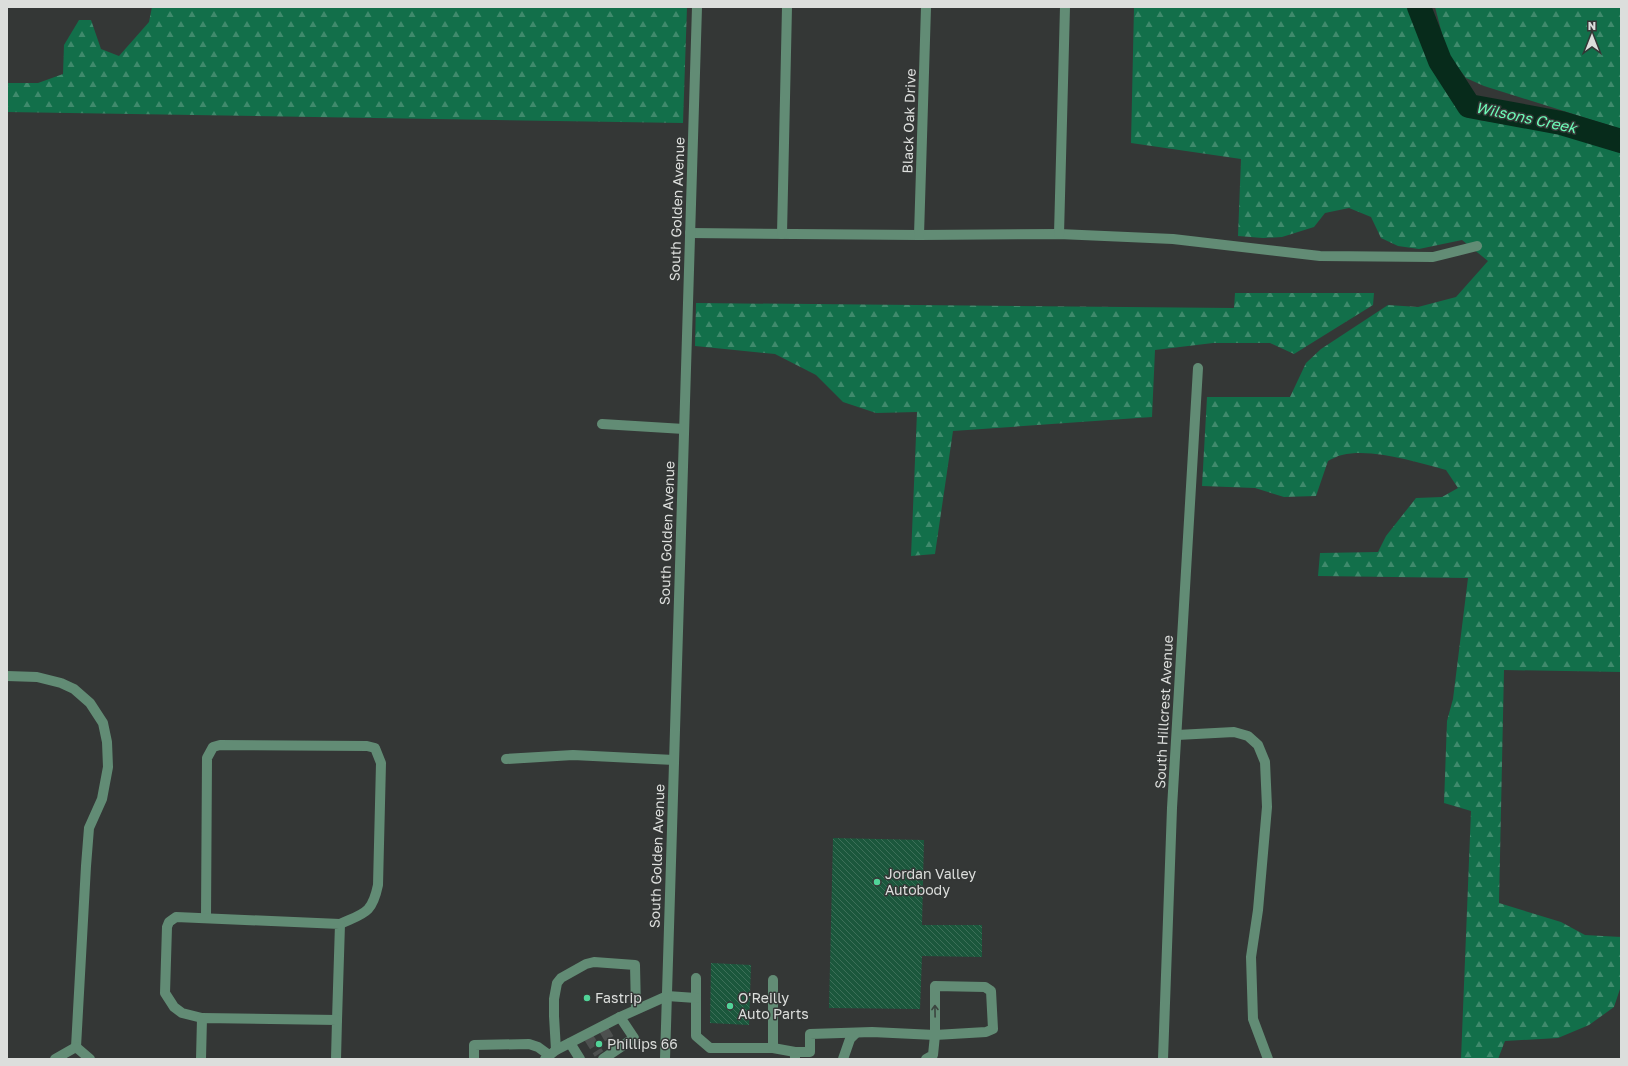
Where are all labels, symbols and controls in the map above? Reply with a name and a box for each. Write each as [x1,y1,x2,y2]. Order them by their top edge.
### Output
north arrow [1572,16,1612,56]
text: N [1588,19,1596,32]
street label: Black Oak Drive [898,68,919,174]
water label: Wilsons Creek [1474,98,1580,137]
street label: South Golden Avenue [665,137,688,281]
street label: South Golden Avenue [655,461,678,605]
street label: South Hillcrest Avenue [1151,635,1176,789]
street label: South Golden Avenue [645,784,668,928]
place label: Jordan Valley Autobody [885,865,976,898]
marker: Jordan Valley Autobody [872,877,882,887]
place label: Fastrip [595,989,642,1006]
place label: O'Reilly Auto Parts [738,989,809,1022]
marker: Fastrip [582,993,592,1003]
marker: O'Reilly Auto Parts [725,1001,735,1011]
one-way arrow [931,1005,939,1018]
place label: Phillips 66 [607,1035,678,1052]
marker: Phillips 66 [594,1039,604,1049]

